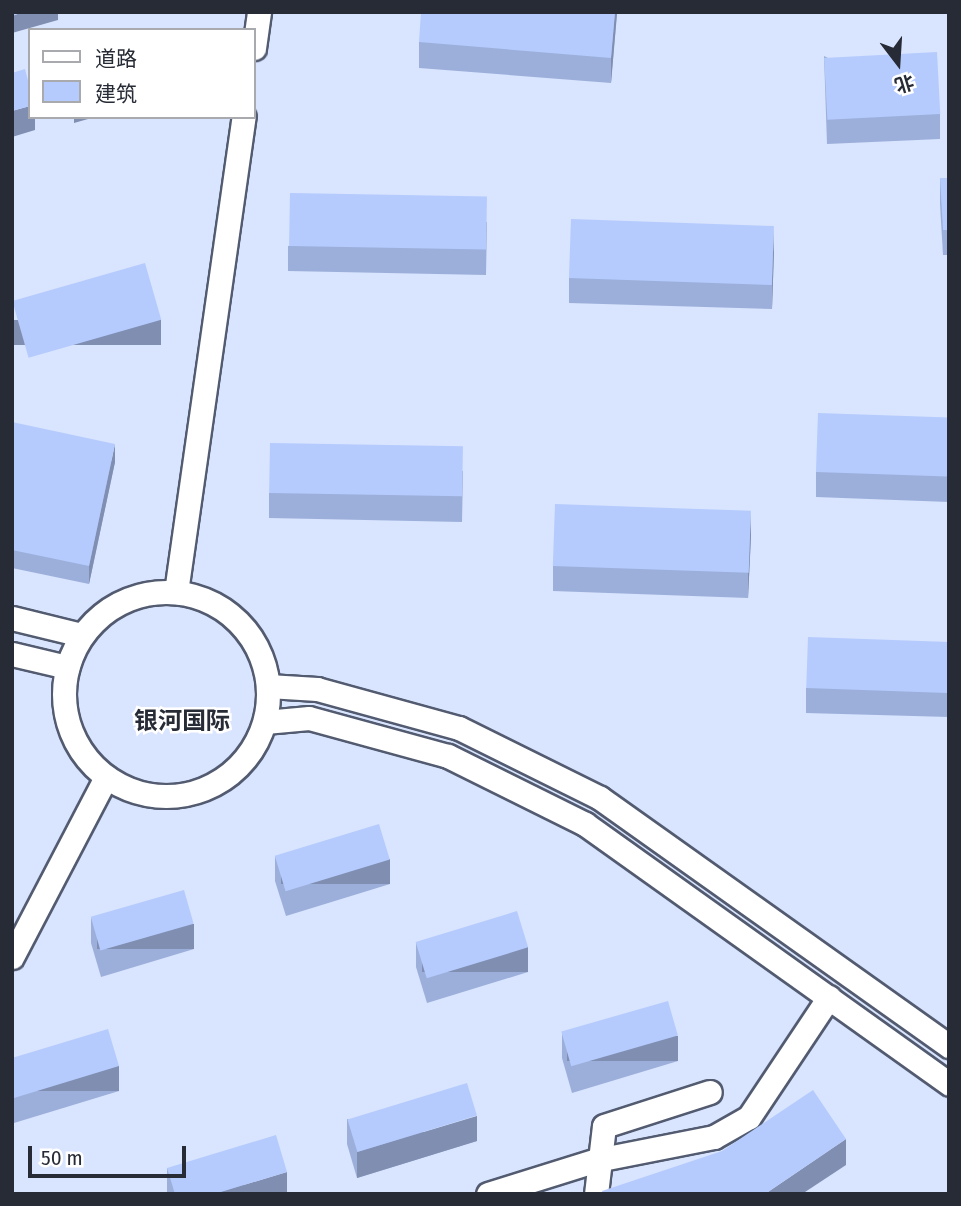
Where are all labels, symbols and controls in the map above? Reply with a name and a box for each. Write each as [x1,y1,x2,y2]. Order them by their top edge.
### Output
legend [28,28,256,119]
north arrow [863,28,933,98]
text: 道路 [95,46,137,72]
text: 北 [892,70,917,97]
text: 建筑 [95,81,137,107]
district label: 银河国际 [134,708,230,736]
scale bar [32,1132,189,1176]
text: 50 m [41,1145,83,1171]

